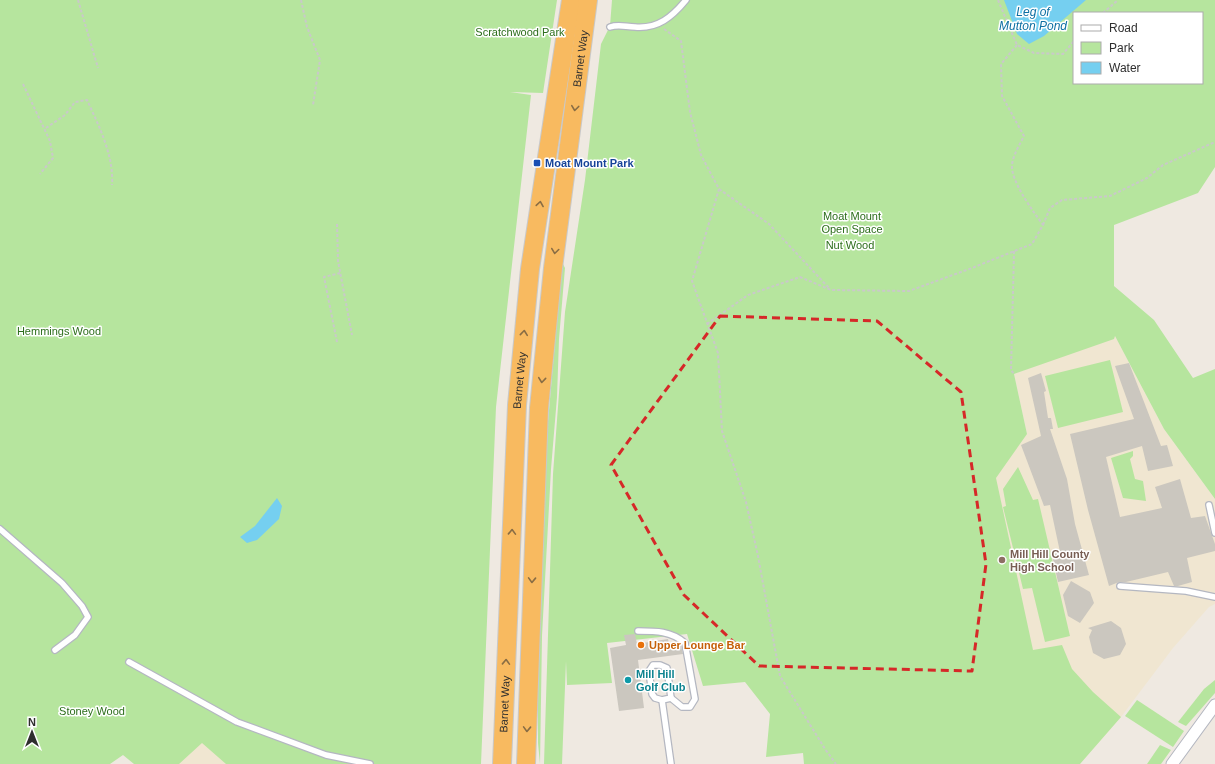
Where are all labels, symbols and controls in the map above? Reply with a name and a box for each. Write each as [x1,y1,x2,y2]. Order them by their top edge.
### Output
water label: Leg of Mutton Pond [999,5,1067,33]
legend [1073,12,1203,84]
text: Road [1109,21,1138,35]
park label: Scratchwood Park [475,26,565,38]
street label: Barnet Way [571,29,590,88]
text: Park [1109,41,1135,55]
text: Water [1109,61,1141,75]
one-way arrow [571,105,580,111]
place label: Moat Mount Park [545,157,634,169]
marker: Moat Mount Park [532,158,542,168]
one-way arrow [535,201,544,207]
park label: Moat Mount Open Space [821,210,883,235]
park label: Nut Wood [826,239,874,251]
one-way arrow [551,248,560,254]
park label: Hemmings Wood [17,325,101,337]
one-way arrow [519,330,528,336]
street label: Barnet Way [511,351,528,409]
one-way arrow [537,377,546,383]
one-way arrow [507,529,516,535]
place label: Mill Hill County High School [1010,548,1090,573]
marker: Mill Hill County High School [997,555,1007,565]
one-way arrow [528,577,537,583]
place label: Upper Lounge Bar [649,639,746,651]
marker: Upper Lounge Bar [636,640,646,650]
one-way arrow [502,659,511,665]
place label: Mill Hill Golf Club [636,668,686,693]
street label: Barnet Way [497,675,512,733]
marker: Mill Hill Golf Club [623,675,633,685]
park label: Stoney Wood [59,705,125,717]
north arrow [12,712,52,752]
text: N [28,716,36,728]
one-way arrow [523,726,531,732]

